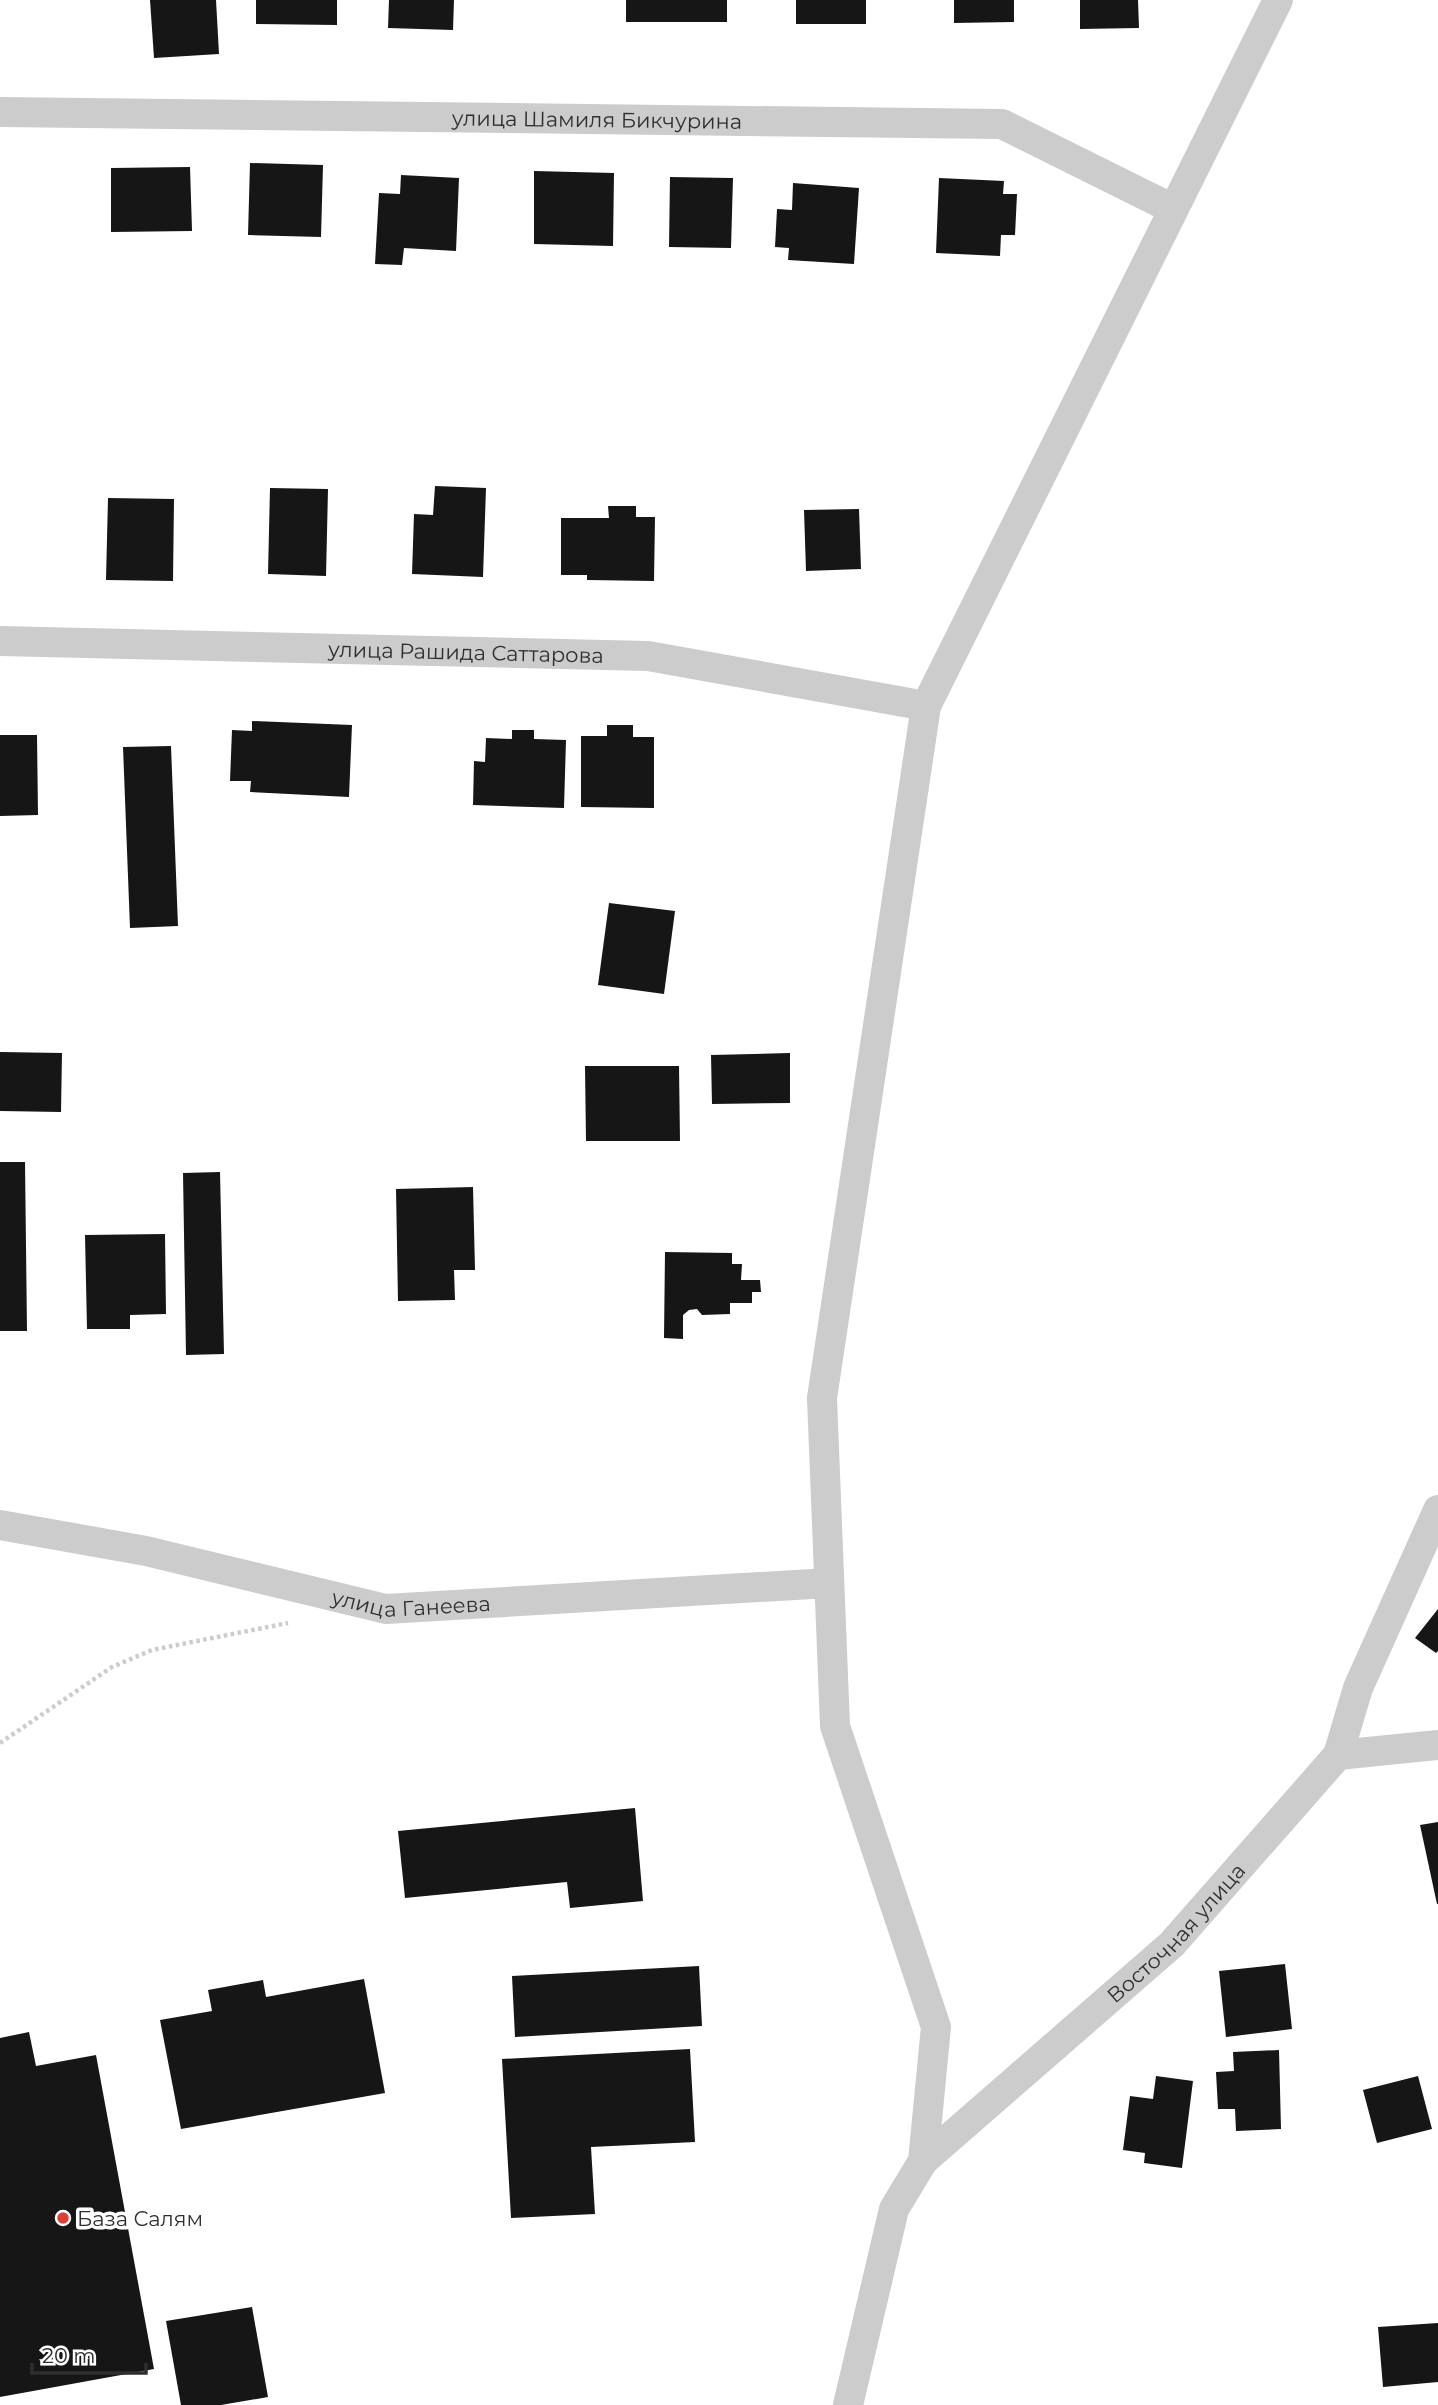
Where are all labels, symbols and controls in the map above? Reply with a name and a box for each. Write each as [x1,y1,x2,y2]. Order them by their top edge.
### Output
street label: улица Шамиля Бикчурина [451,105,742,133]
street label: улица Рашида Саттарова [327,636,604,667]
street label: улица Ганеева [328,1584,491,1622]
street label: Восточная улица [1102,1858,1250,2008]
place label: База Салям [77,2206,203,2231]
marker: База Салям [55,2210,71,2226]
scale bar [32,2332,145,2376]
text: 20 m [42,2343,96,2368]

